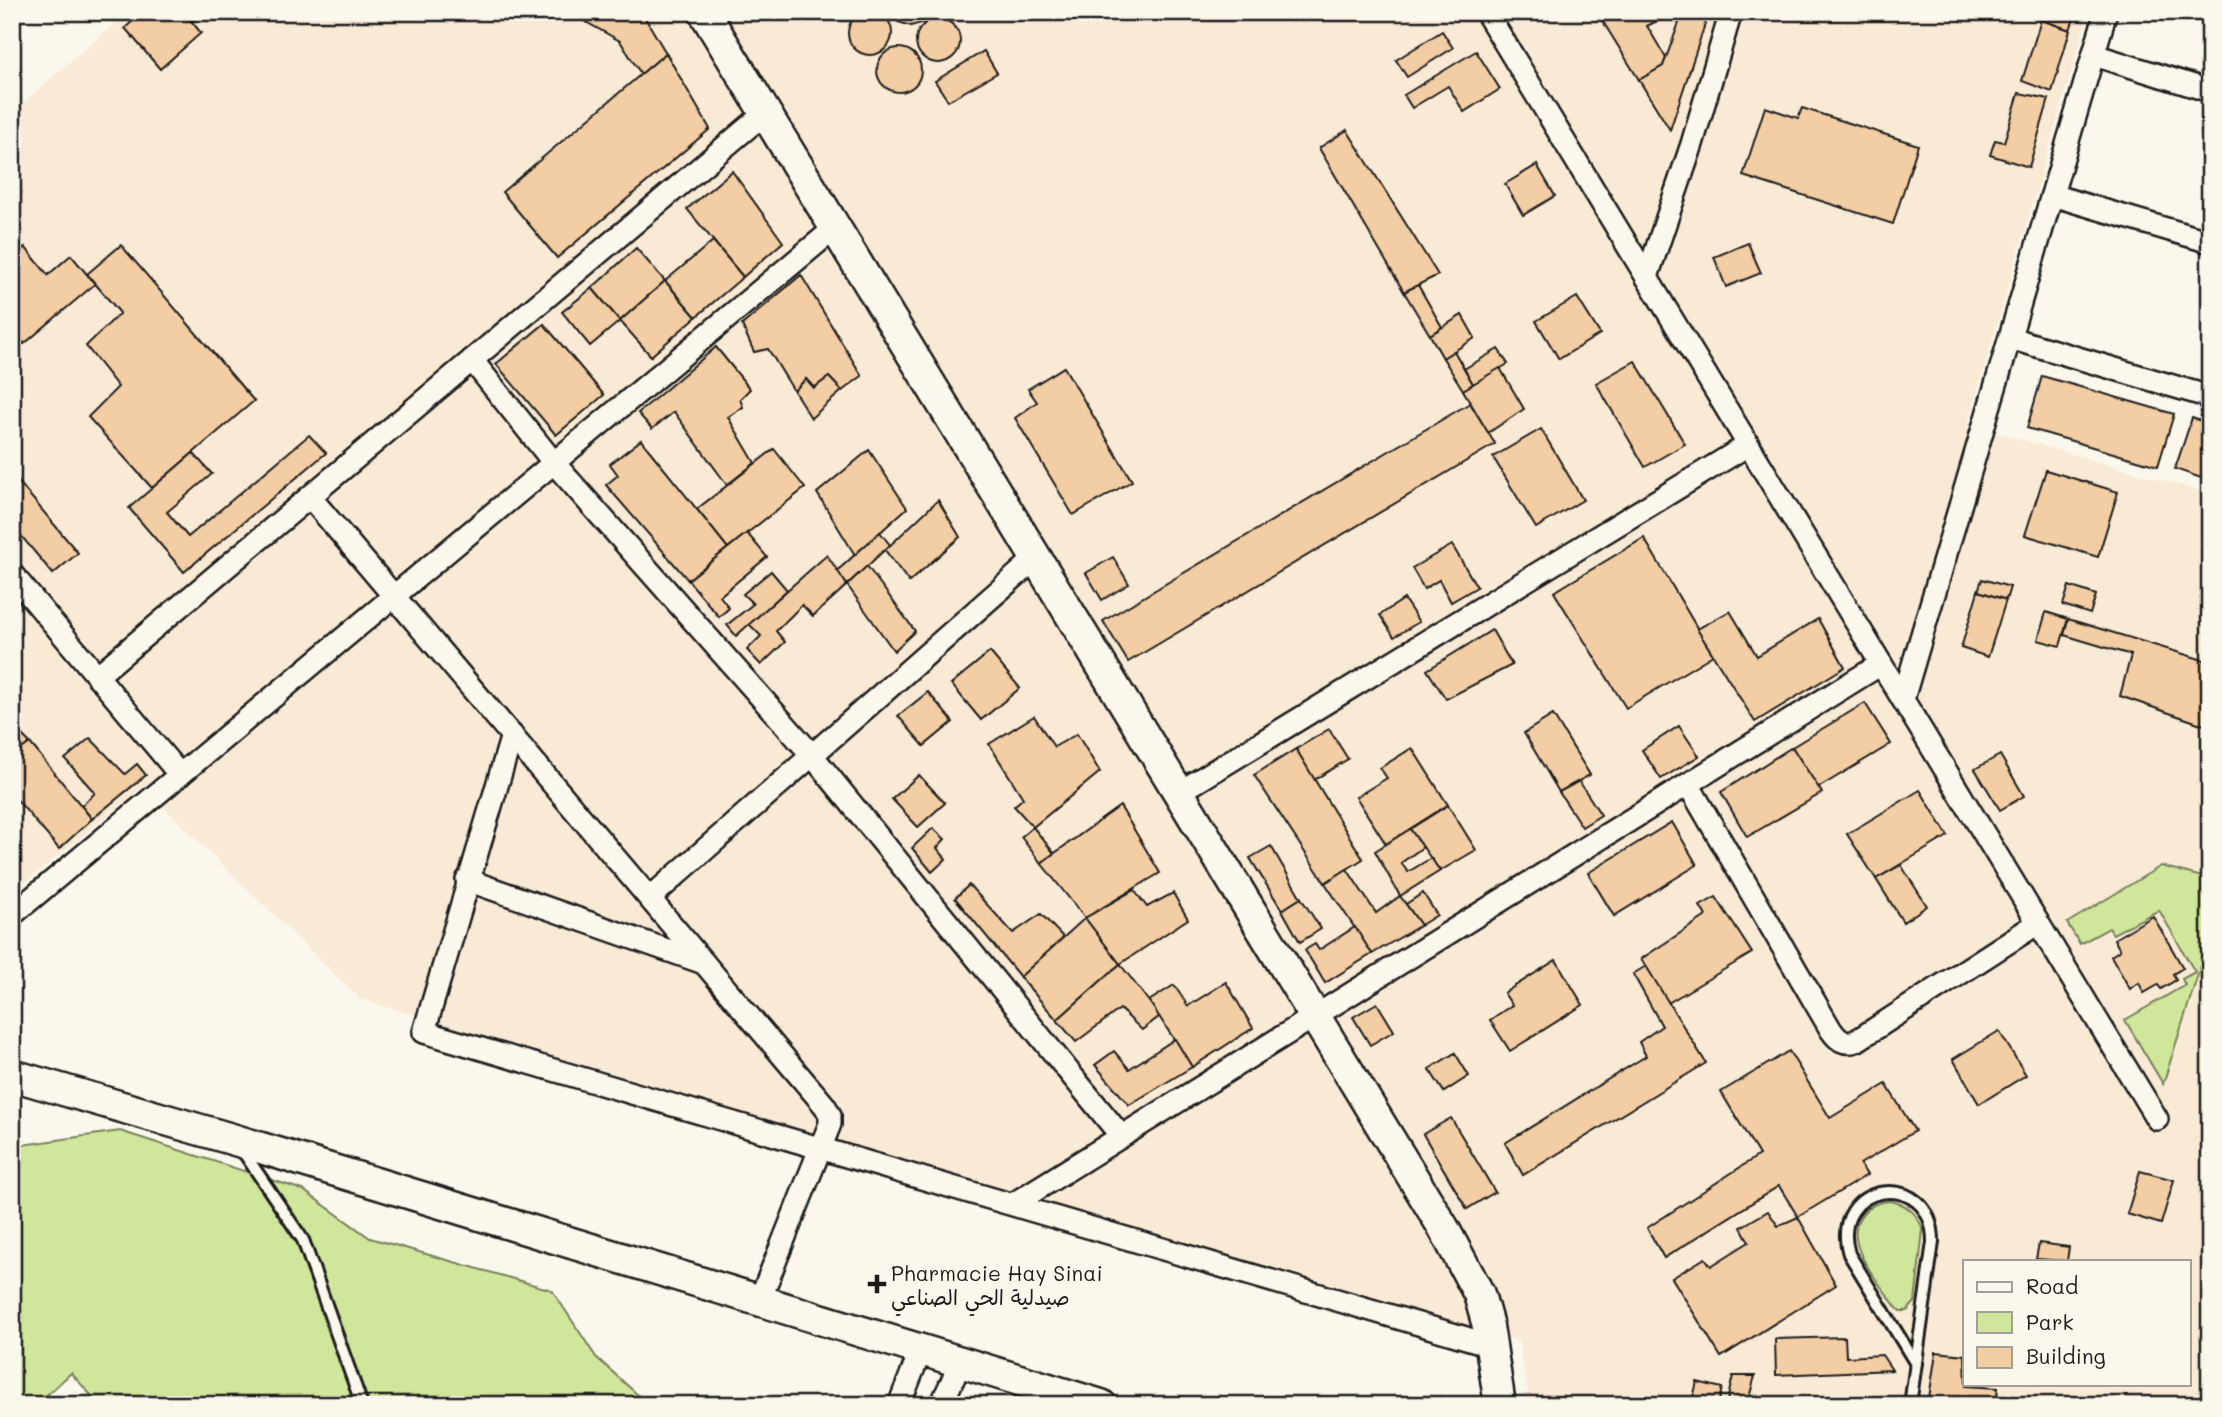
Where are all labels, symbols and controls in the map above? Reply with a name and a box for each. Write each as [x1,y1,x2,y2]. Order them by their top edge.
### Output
place label: Pharmacie Hay Sinai صيدلية الحي الصناعي [891,1259,1103,1317]
legend [1963,1260,2190,1386]
text: Road [2026,1272,2078,1299]
marker: Pharmacie Hay Sinai صيدلية الحي الصناعي [869,1276,885,1292]
text: Park [2026,1308,2074,1335]
text: Building [2026,1342,2106,1369]

